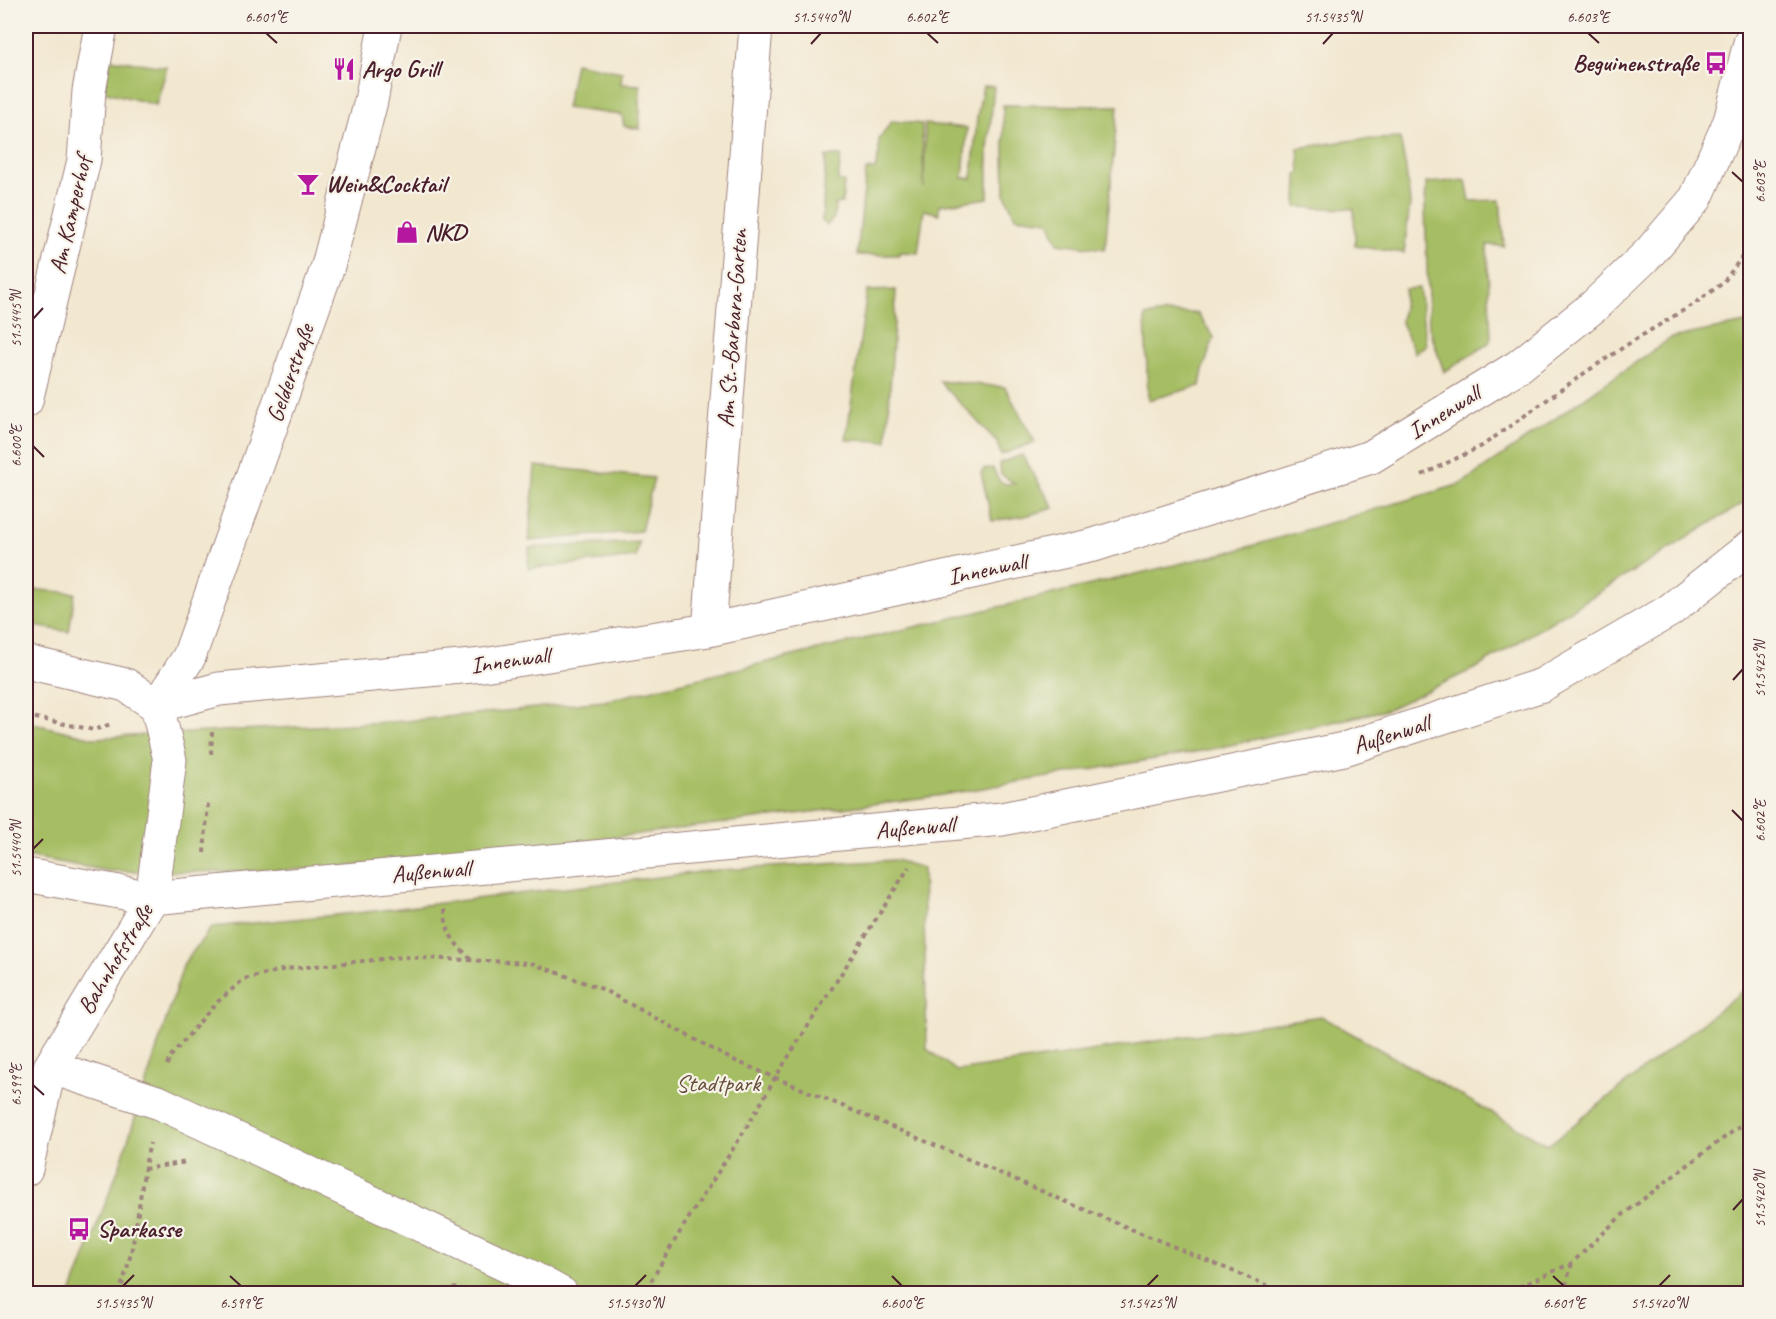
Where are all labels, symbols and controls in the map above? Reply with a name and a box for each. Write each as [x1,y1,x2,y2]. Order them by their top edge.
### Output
text: 6.601°E [245,8,289,27]
text: 51.5440°N [793,8,852,27]
text: 6.602°E [906,8,950,27]
text: 51.5435°N [1305,8,1364,27]
text: 6.603°E [1567,8,1611,27]
place label: Beguinenstraße [1573,48,1700,78]
bus stop icon: Beguinenstraße [1703,50,1729,76]
place label: Argo Grill [362,54,444,84]
restaurant icon: Argo Grill [331,56,357,82]
street label: Am Kamperhof [42,148,99,277]
text: 6.603°E [1751,159,1770,203]
place label: Wein&Cocktail [326,169,450,199]
bar icon: Wein&Cocktail [295,171,321,197]
place label: NKD [425,217,469,247]
shop icon: NKD [394,219,420,245]
street label: Am St.-Barbara-Garten [710,227,754,428]
text: 51.5445°N [7,288,26,347]
street label: Gelderstraße [259,318,321,426]
street label: Innenwall [1402,376,1489,446]
text: 6.600°E [7,423,26,467]
street label: Innenwall [945,545,1033,592]
text: 51.5425°N [1751,638,1770,697]
street label: Innenwall [468,639,555,680]
street label: Außenwall [1349,706,1437,760]
text: 6.602°E [1751,798,1770,842]
street label: Außenwall [874,808,960,845]
text: 51.5440°N [7,818,26,877]
street label: Außenwall [390,852,476,889]
street label: Bahnhofstraße [70,897,161,1020]
text: 6.599°E [7,1062,26,1106]
park label: Stadtpark [676,1068,762,1098]
text: 51.5420°N [1751,1168,1770,1227]
place label: Sparkasse [97,1214,183,1244]
bus stop icon: Sparkasse [66,1216,92,1242]
text: 51.5435°N [95,1294,154,1313]
text: 6.599°E [220,1294,264,1313]
text: 51.5430°N [607,1294,666,1313]
text: 6.600°E [881,1294,925,1313]
text: 51.5425°N [1119,1294,1178,1313]
text: 6.601°E [1543,1294,1587,1313]
text: 51.5420°N [1631,1294,1690,1313]

